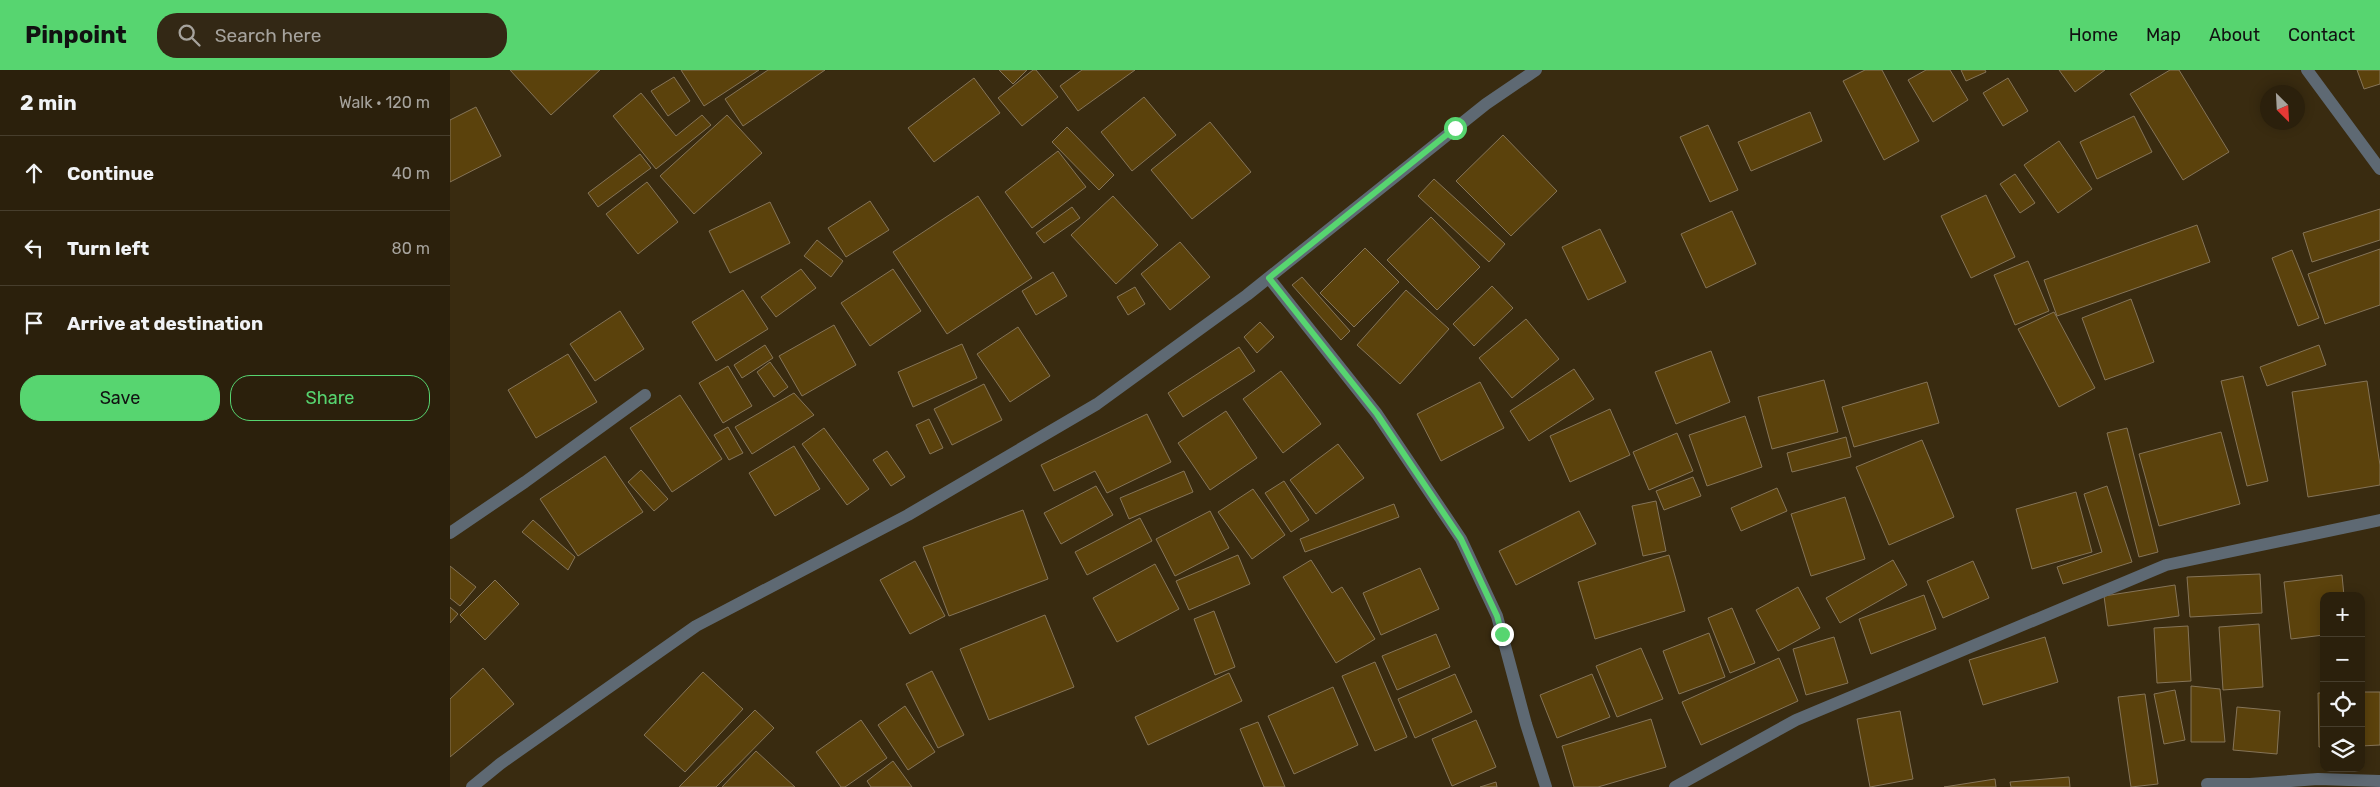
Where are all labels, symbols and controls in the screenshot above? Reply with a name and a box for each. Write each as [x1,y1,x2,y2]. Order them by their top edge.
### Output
search box [157,13,507,58]
text: Pinpoint [25,21,127,49]
icon: search [175,21,203,49]
text: Search here [215,24,321,47]
text: Home [2069,24,2118,46]
text: Map [2146,24,2181,46]
text: About [2209,24,2260,46]
text: Contact [2288,24,2355,46]
north arrow [2260,85,2305,130]
text: 2 min [20,90,77,115]
text: Walk · 120 m [339,93,430,112]
route start [1444,117,1467,140]
icon: ahead [20,159,48,187]
text: Continue [67,162,154,185]
text: 40 m [392,164,430,183]
icon: left [20,234,48,262]
text: Turn left [67,237,149,260]
text: 80 m [392,239,430,258]
icon: arrive [20,309,48,337]
text: Arrive at destination [67,312,263,335]
button: Save [20,375,220,421]
button: Share [230,375,430,421]
map controls [2320,592,2365,772]
button: + [2320,592,2365,637]
route end [1491,623,1514,646]
button: − [2320,637,2365,682]
button: locate [2320,682,2365,727]
button: layers [2320,727,2365,772]

